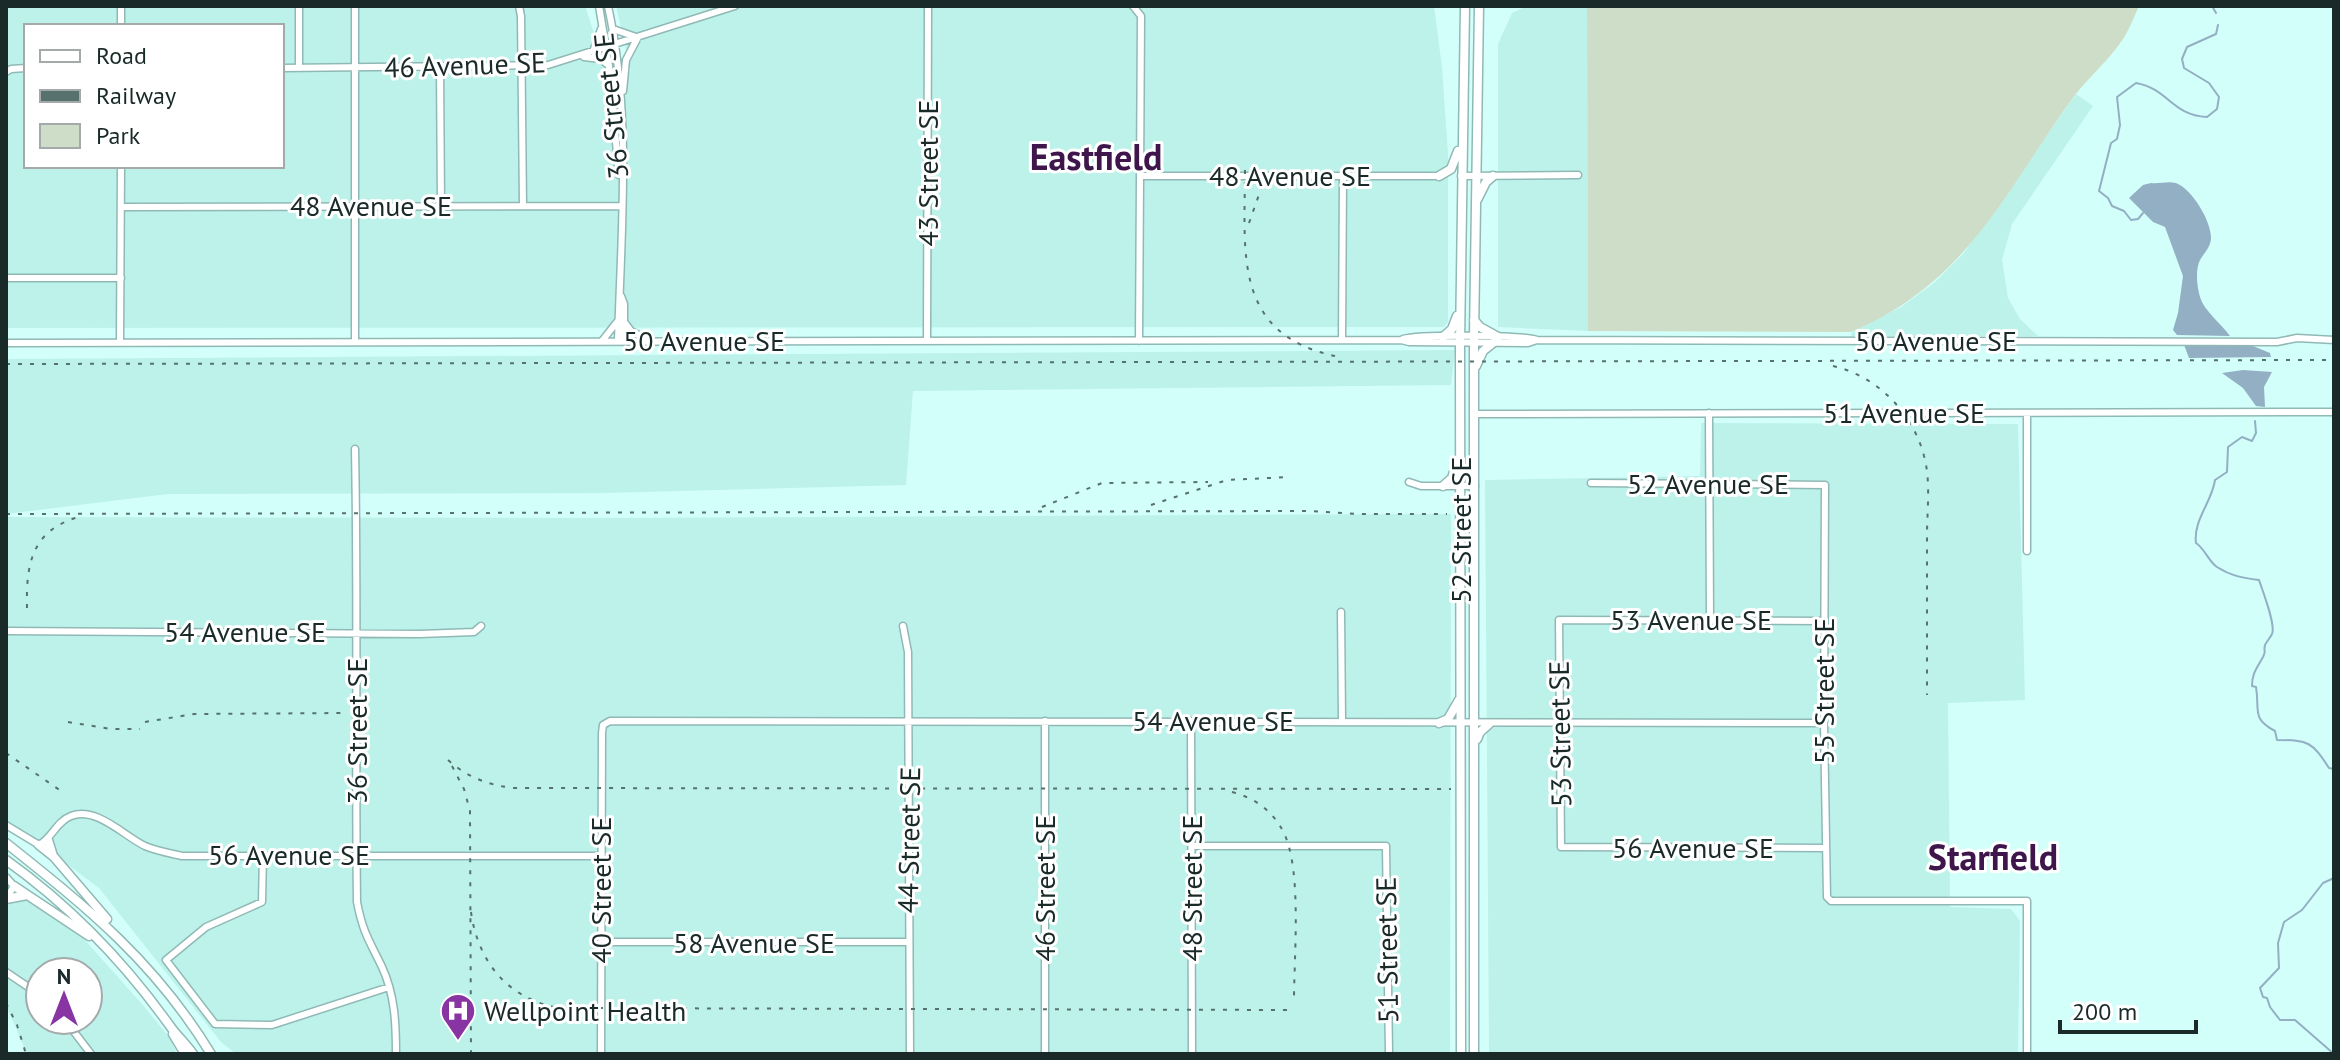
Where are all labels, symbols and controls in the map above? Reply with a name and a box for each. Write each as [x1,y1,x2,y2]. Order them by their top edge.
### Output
legend [24,24,284,168]
street label: 36 Street SE [584,31,637,181]
text: Road [96,40,147,71]
street label: 46 Avenue SE [383,43,547,86]
text: Railway [96,80,176,111]
street label: 43 Street SE [909,100,946,246]
text: Park [96,120,141,151]
district label: Eastfield [1030,133,1162,180]
street label: 48 Avenue SE [1209,157,1371,194]
street label: 48 Avenue SE [290,187,452,224]
street label: 50 Avenue SE [623,322,785,359]
street label: 50 Avenue SE [1855,322,2017,359]
street label: 51 Avenue SE [1823,394,1985,431]
street label: 52 Street SE [1442,457,1479,603]
street label: 52 Avenue SE [1627,465,1789,502]
street label: 53 Avenue SE [1610,601,1772,638]
street label: 54 Avenue SE [164,613,326,650]
street label: 55 Street SE [1805,618,1842,764]
street label: 36 Street SE [338,658,375,804]
street label: 53 Street SE [1540,660,1579,808]
street label: 54 Avenue SE [1132,702,1294,739]
street label: 44 Street SE [889,766,928,914]
street label: 46 Street SE [1026,815,1063,961]
street label: 48 Street SE [1173,815,1210,961]
street label: 40 Street SE [582,817,619,963]
street label: 56 Avenue SE [1612,829,1774,866]
district label: Starfield [1928,833,2058,880]
street label: 56 Avenue SE [208,836,370,873]
street label: 51 Street SE [1367,876,1406,1024]
street label: 58 Avenue SE [673,924,835,961]
north arrow [24,956,104,1036]
text: N [57,962,71,990]
scale bar [2060,984,2196,1034]
hospital icon: Wellpoint Health [439,992,477,1042]
place label: Wellpoint Health [484,992,686,1029]
text: 200 m [2072,996,2137,1027]

